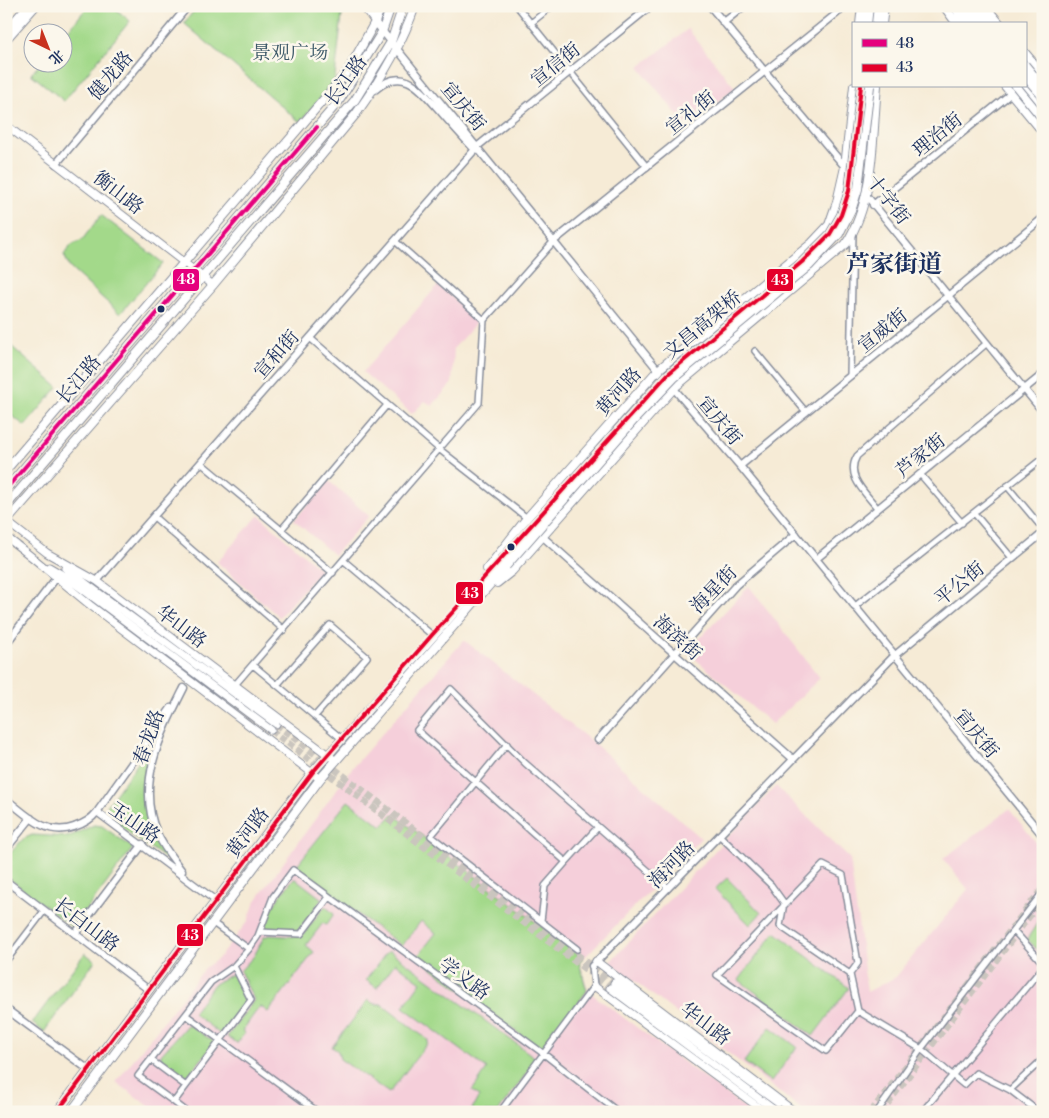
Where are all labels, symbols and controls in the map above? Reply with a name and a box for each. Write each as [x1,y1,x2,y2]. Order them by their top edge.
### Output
north arrow [22,22,72,72]
legend [852,22,1026,88]
text: 48 [896,34,914,53]
street label: 宣信街 [526,38,585,92]
park label: 景观广场 [252,41,328,65]
text: 北 [45,45,67,68]
street label: 健龙路 [83,46,138,105]
street label: 长江路 [319,50,372,111]
text: 43 [896,58,913,77]
street label: 宣庆街 [436,77,491,136]
street label: 宣礼街 [661,86,720,140]
street label: 理治街 [908,108,967,162]
street label: 衡山路 [89,166,148,220]
street label: 十字街 [861,170,915,229]
district label: 芦家街道 [846,250,942,280]
line badge: 48 [172,268,200,292]
line badge: 43 [766,268,794,292]
text: 48 [177,271,195,289]
text: 43 [771,272,789,290]
street label: 文昌高架桥 [659,285,747,364]
unlabelled marker [156,304,166,314]
street label: 宣威街 [853,304,912,358]
street label: 宣和街 [249,325,305,384]
street label: 长江路 [51,350,106,409]
street label: 黄河路 [591,362,647,421]
street label: 宣庆街 [692,391,747,450]
street label: 芦家街 [891,429,950,483]
unlabelled marker [506,542,516,552]
street label: 平公街 [930,557,989,611]
street label: 海星街 [685,561,742,619]
line badge: 43 [455,581,484,605]
text: 43 [461,585,479,603]
street label: 华山路 [151,600,211,654]
street label: 海滨街 [648,610,707,666]
street label: 宣庆街 [949,704,1004,763]
street label: 春龙路 [128,706,170,768]
street label: 玉山路 [104,797,165,849]
street label: 黄河路 [221,803,275,863]
street label: 海河路 [643,836,700,894]
street label: 长白山路 [49,892,124,957]
line badge: 43 [176,923,204,947]
text: 43 [181,927,199,945]
street label: 学义路 [434,952,495,1005]
street label: 华山路 [675,997,735,1051]

